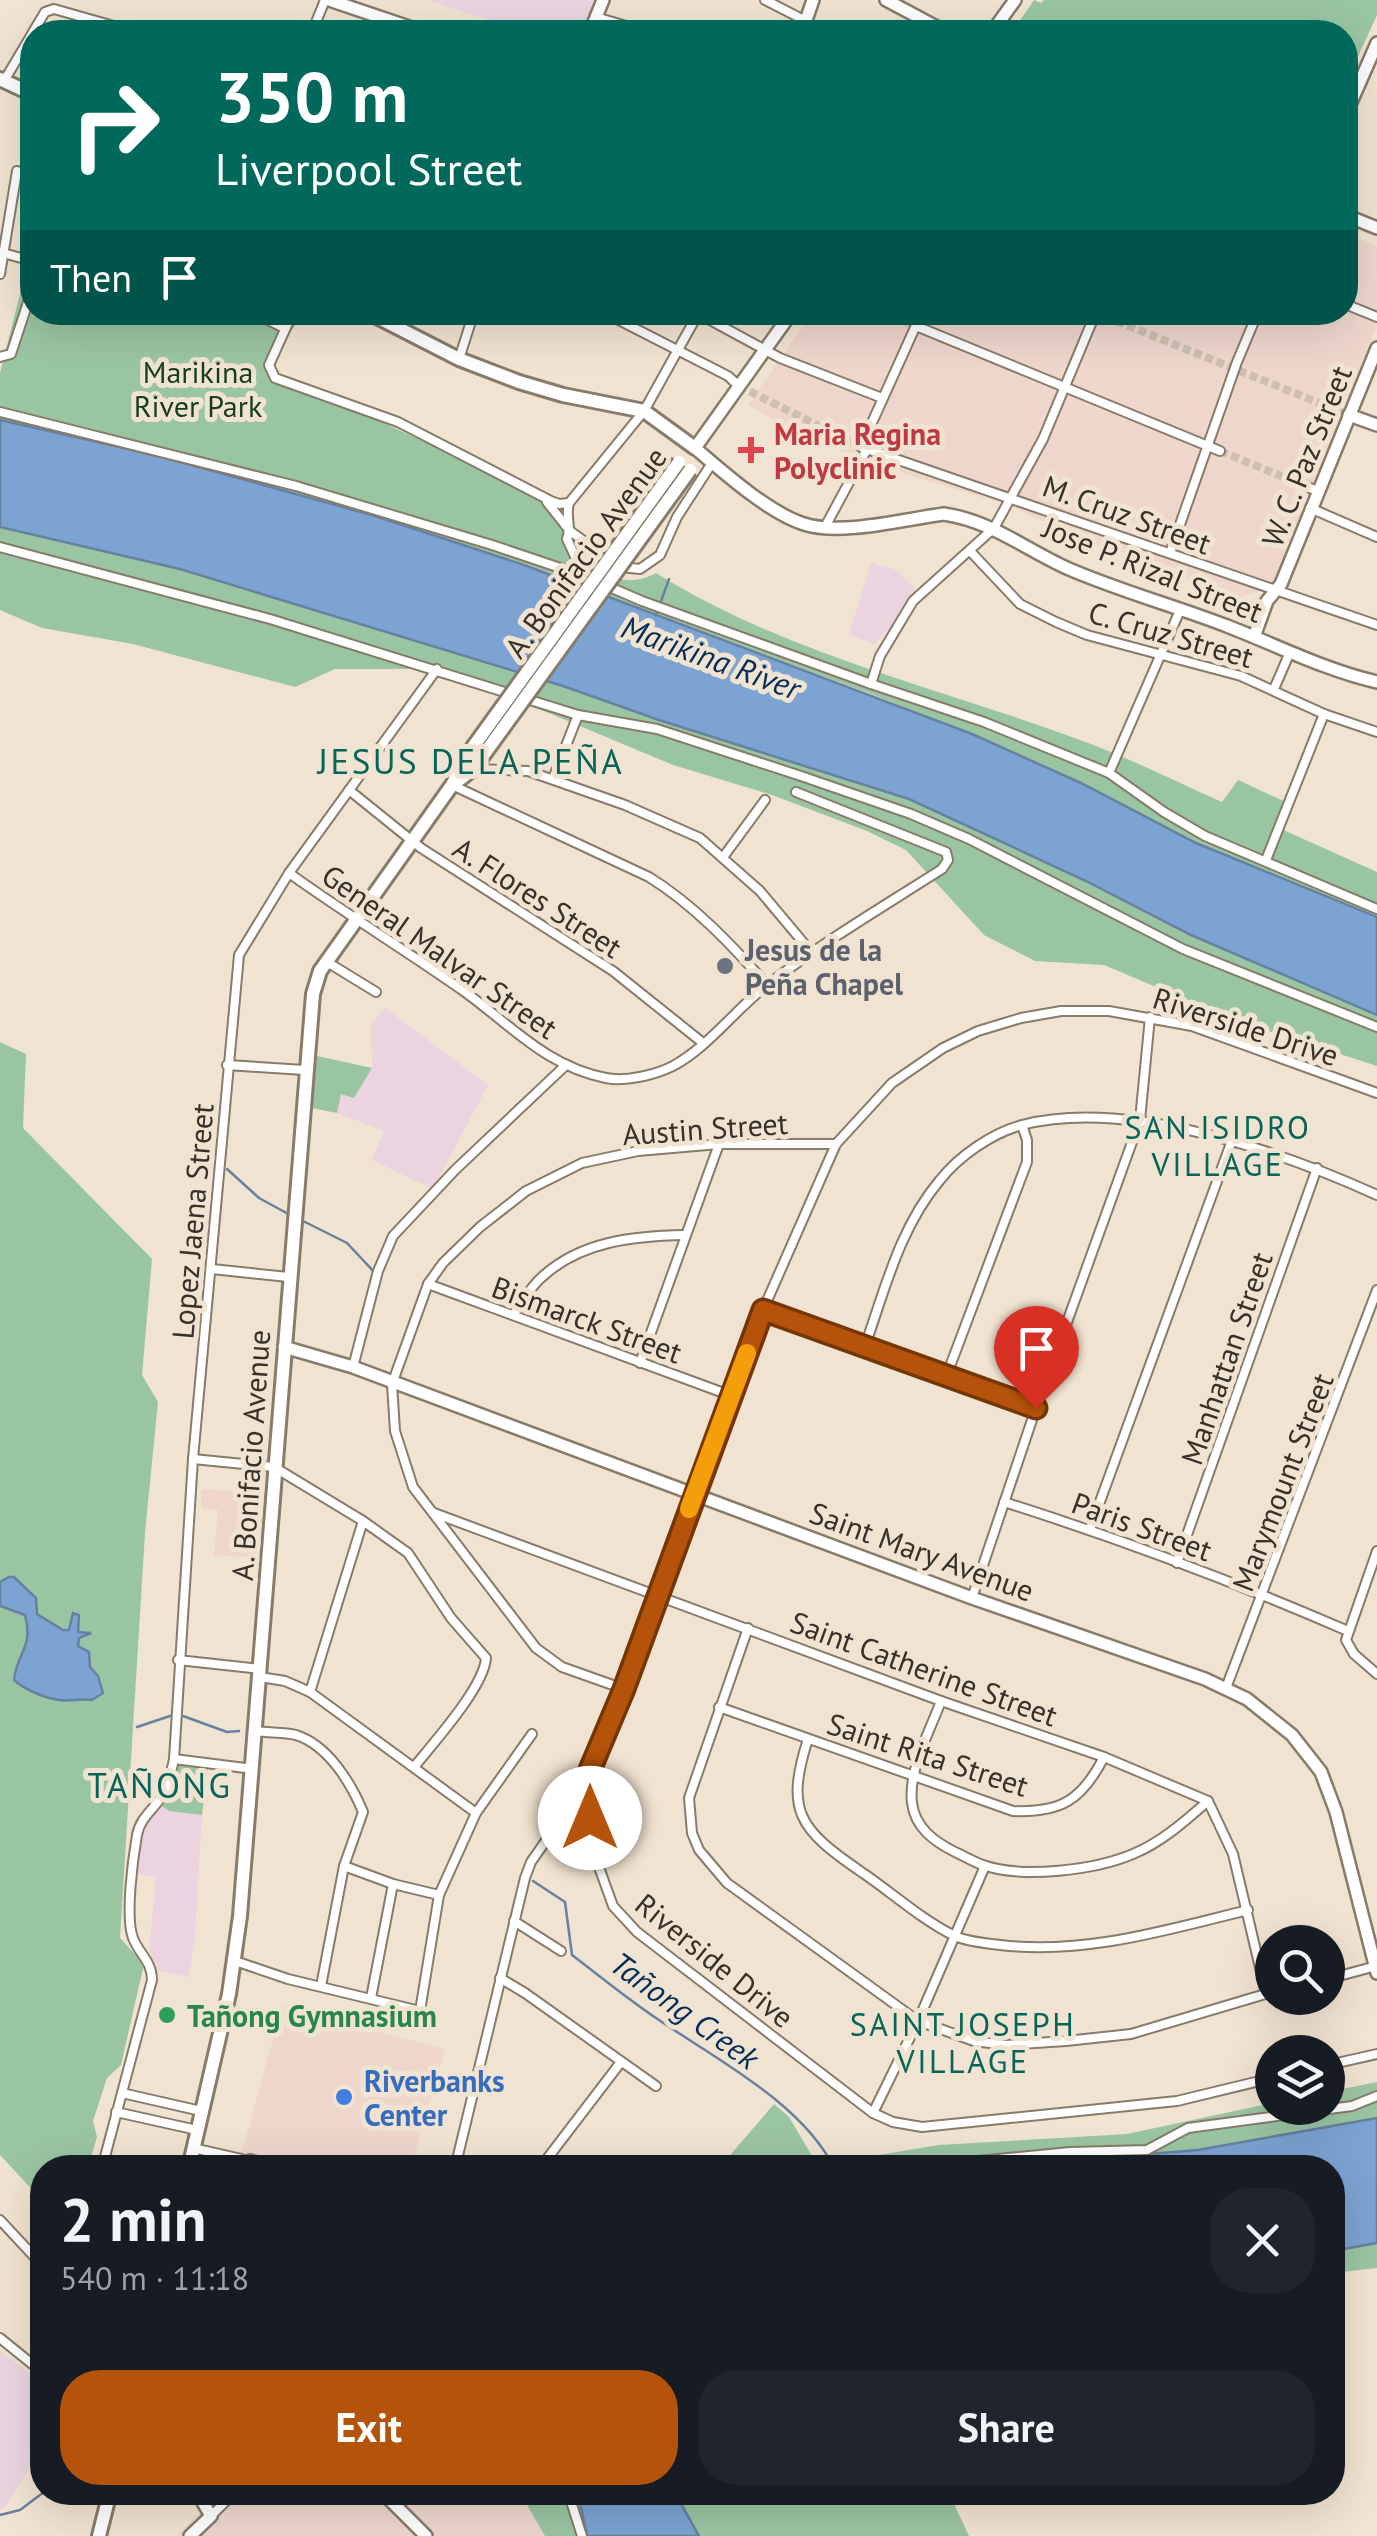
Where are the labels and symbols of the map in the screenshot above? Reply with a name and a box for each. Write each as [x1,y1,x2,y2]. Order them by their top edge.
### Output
park label: Marikina River Park [134,352,263,425]
street label: W. C. Paz Street [1252,360,1360,552]
place label: Maria Regina Polyclinic [774,414,941,487]
marker: Maria Regina Polyclinic [738,437,764,463]
street label: A. Bonifacio Avenue [495,439,675,665]
street label: M. Cruz Street [1038,466,1216,562]
street label: Jose P. Rizal Street [1036,506,1268,631]
street label: C. Cruz Street [1084,592,1258,676]
water label: Marikina River [616,605,808,710]
district label: JESUS DELA PEÑA [316,738,624,784]
street label: A. Flores Street [446,828,630,966]
street label: General Malvar Street [315,855,565,1047]
place label: Jesus de la Peña Chapel [744,930,903,1003]
marker: Jesus de la Peña Chapel [714,955,736,977]
street label: Riverside Drive [1148,978,1344,1074]
street label: Lopez Jaena Street [162,1102,222,1340]
street label: Austin Street [621,1103,789,1153]
district label: SAN ISIDRO VILLAGE [1125,1106,1311,1185]
street label: Manhattan Street [1171,1246,1281,1470]
street label: Bismarck Street [487,1267,687,1371]
pin [994,1306,1079,1409]
street label: A. Bonifacio Avenue [222,1328,278,1582]
street label: Marymount Street [1222,1367,1342,1597]
street label: Paris Street [1067,1483,1217,1569]
street label: Saint Mary Avenue [804,1492,1040,1610]
street label: Saint Catherine Street [785,1602,1063,1734]
street label: Saint Rita Street [823,1703,1033,1805]
district label: TAÑONG [87,1762,233,1808]
position arrow [538,1766,642,1870]
street label: Riverside Drive [628,1884,802,2036]
water label: Tañong Creek [602,1942,769,2079]
place label: Tañong Gymnasium [187,1996,437,2035]
district label: SAINT JOSEPH VILLAGE [850,2003,1076,2082]
marker: Tañong Gymnasium [156,2004,178,2026]
place label: Riverbanks Center [364,2061,505,2134]
marker: Riverbanks Center [333,2086,355,2108]

